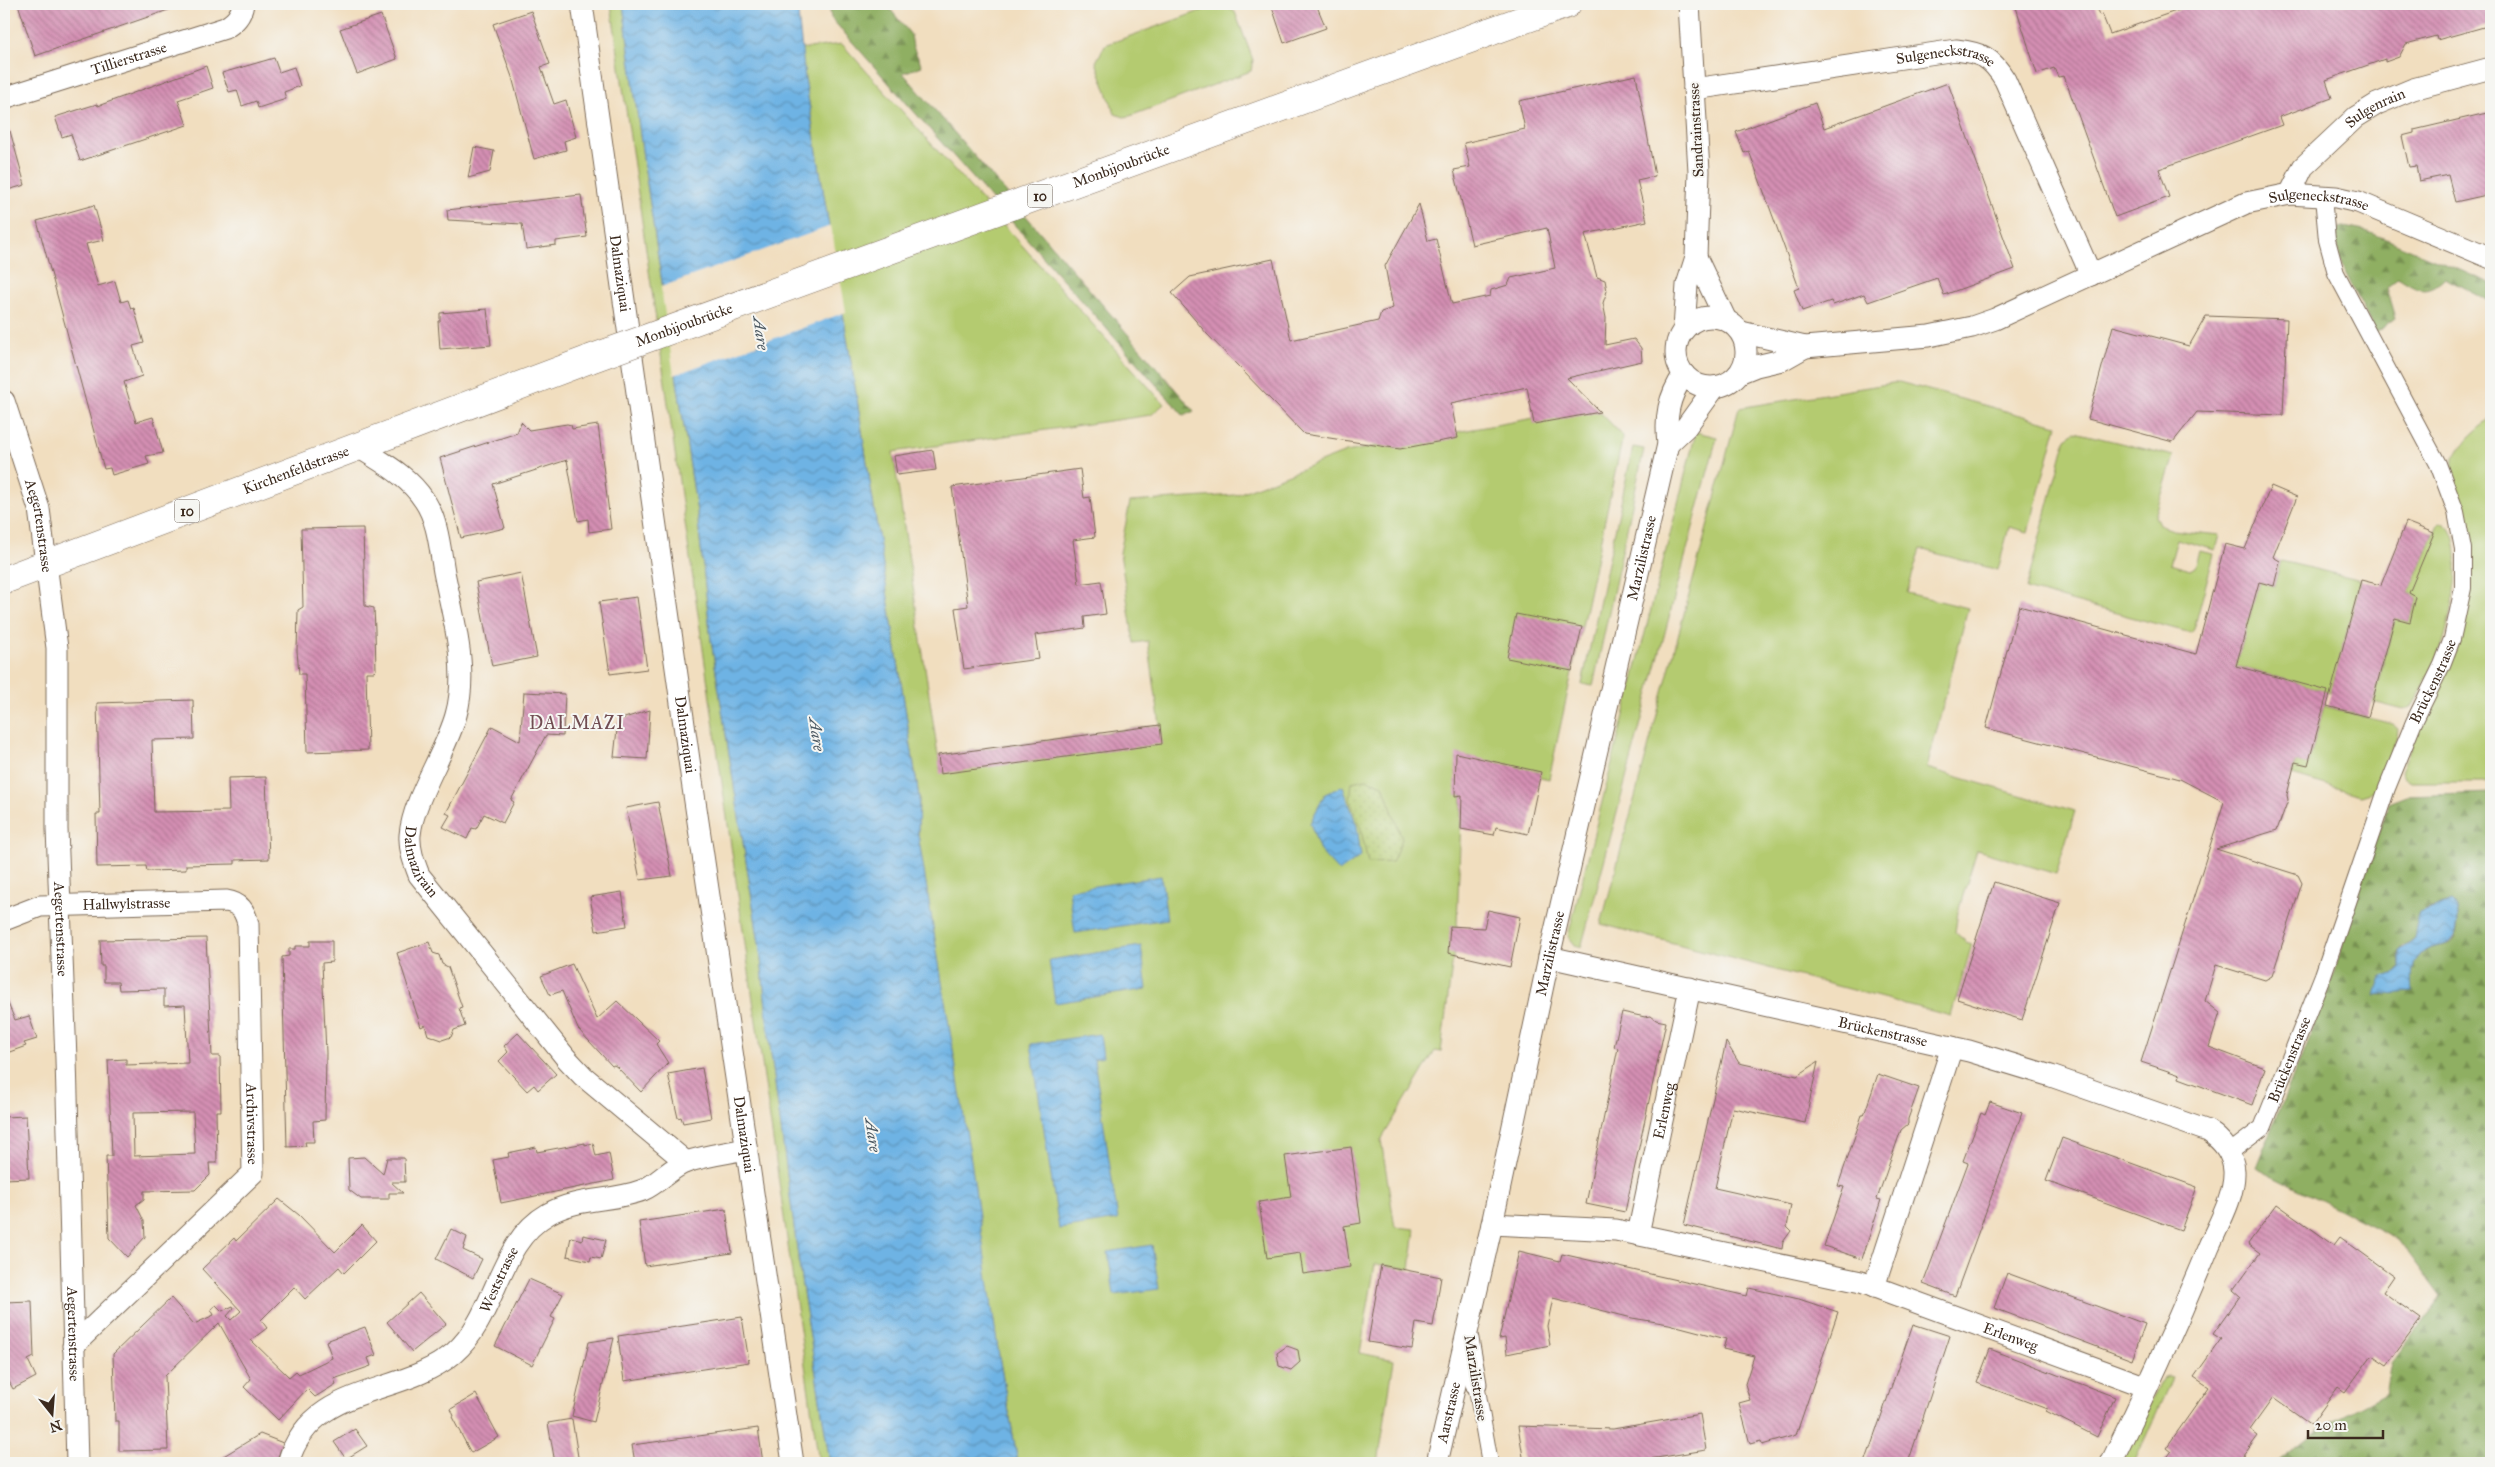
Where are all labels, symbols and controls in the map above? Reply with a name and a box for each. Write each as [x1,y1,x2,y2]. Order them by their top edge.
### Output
street label: Tillierstrasse [89,38,169,79]
street label: Sulgeneckstrasse [1895,41,1999,71]
street label: Sandrainstrasse [1685,82,1707,178]
street label: Sulgenrain [2341,84,2408,132]
street label: Monbijoubrücke [1070,140,1172,192]
road number: 10 [1028,185,1052,208]
street label: Sulgeneckstrasse [2267,185,2372,215]
street label: Dalmaziquai [606,234,634,313]
street label: Monbijoubrücke [633,299,735,351]
water label: Aare [749,313,773,352]
street label: Kirchenfeldstrasse [240,442,352,498]
street label: Aegertenstrasse [21,476,56,574]
road number: 10 [174,500,200,522]
street label: Marzilistrasse [1623,514,1660,602]
street label: Brückenstrasse [2406,637,2460,727]
street label: Dalmaziquai [671,695,700,775]
district label: DALMAZI [529,712,625,734]
water label: Aare [805,714,829,753]
street label: Dalmazirain [401,825,442,901]
street label: Aegertenstrasse [50,881,72,977]
street label: Hallwylstrasse [82,893,171,914]
street label: Marzilistrasse [1532,909,1568,998]
street label: Brückenstrasse [1836,1013,1929,1050]
street label: Brückenstrasse [2264,1014,2314,1105]
street label: Erlenweg [1649,1080,1679,1141]
street label: Archivstrasse [242,1082,262,1165]
street label: Dalmaziquai [730,1095,759,1174]
water label: Aare [861,1115,885,1154]
street label: Weststrasse [476,1243,522,1315]
street label: Aegertenstrasse [63,1285,84,1382]
street label: Erlenweg [1981,1319,2042,1356]
street label: Marzilistrasse [1460,1334,1492,1422]
street label: Aarstrasse [1433,1380,1464,1446]
north arrow [28,1390,78,1440]
scale bar [2308,1407,2382,1439]
text: N [47,1416,64,1436]
text: 20 m [2315,1416,2347,1434]

